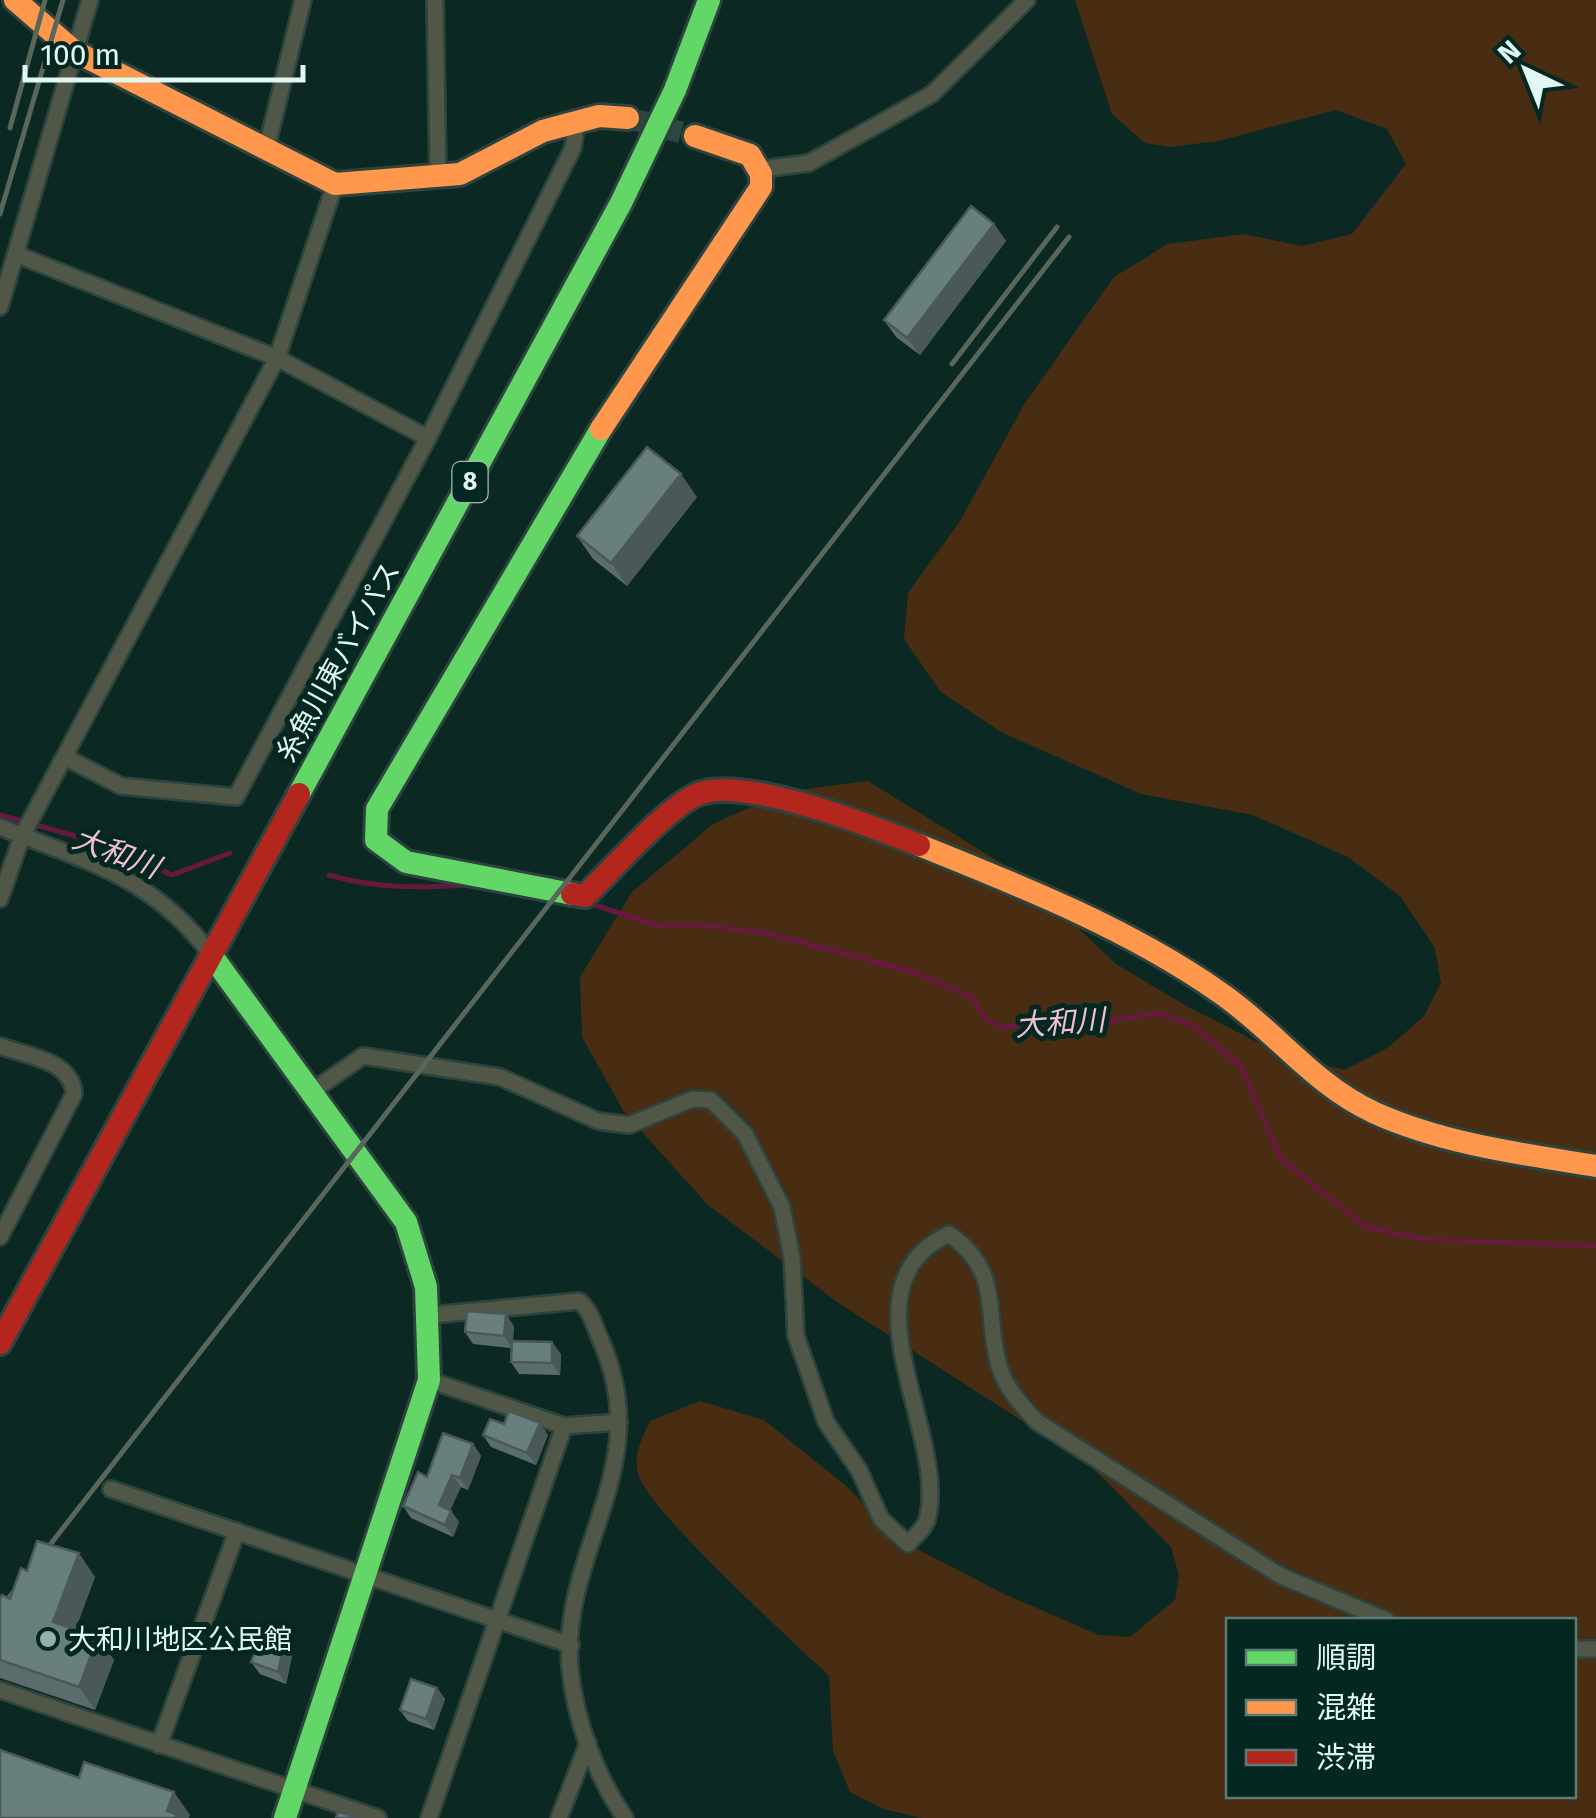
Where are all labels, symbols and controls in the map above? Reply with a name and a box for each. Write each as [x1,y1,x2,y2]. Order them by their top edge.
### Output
scale bar [25,20,302,82]
north arrow [1476,20,1576,120]
text: N [1491,34,1527,70]
text: 100 m [40,37,120,73]
road number: 8 [452,462,488,502]
street label: 糸魚川東バイパス [269,556,407,768]
water label: 大和川 [68,820,167,887]
water label: 大和川 [1014,1002,1109,1044]
legend [1226,1618,1576,1798]
place label: 大和川地区公民館 [68,1623,292,1656]
marker: 大和川地区公民館 [37,1628,59,1650]
text: 順調 [1316,1640,1376,1676]
text: 混雑 [1316,1690,1376,1726]
text: 渋滞 [1316,1740,1376,1776]

